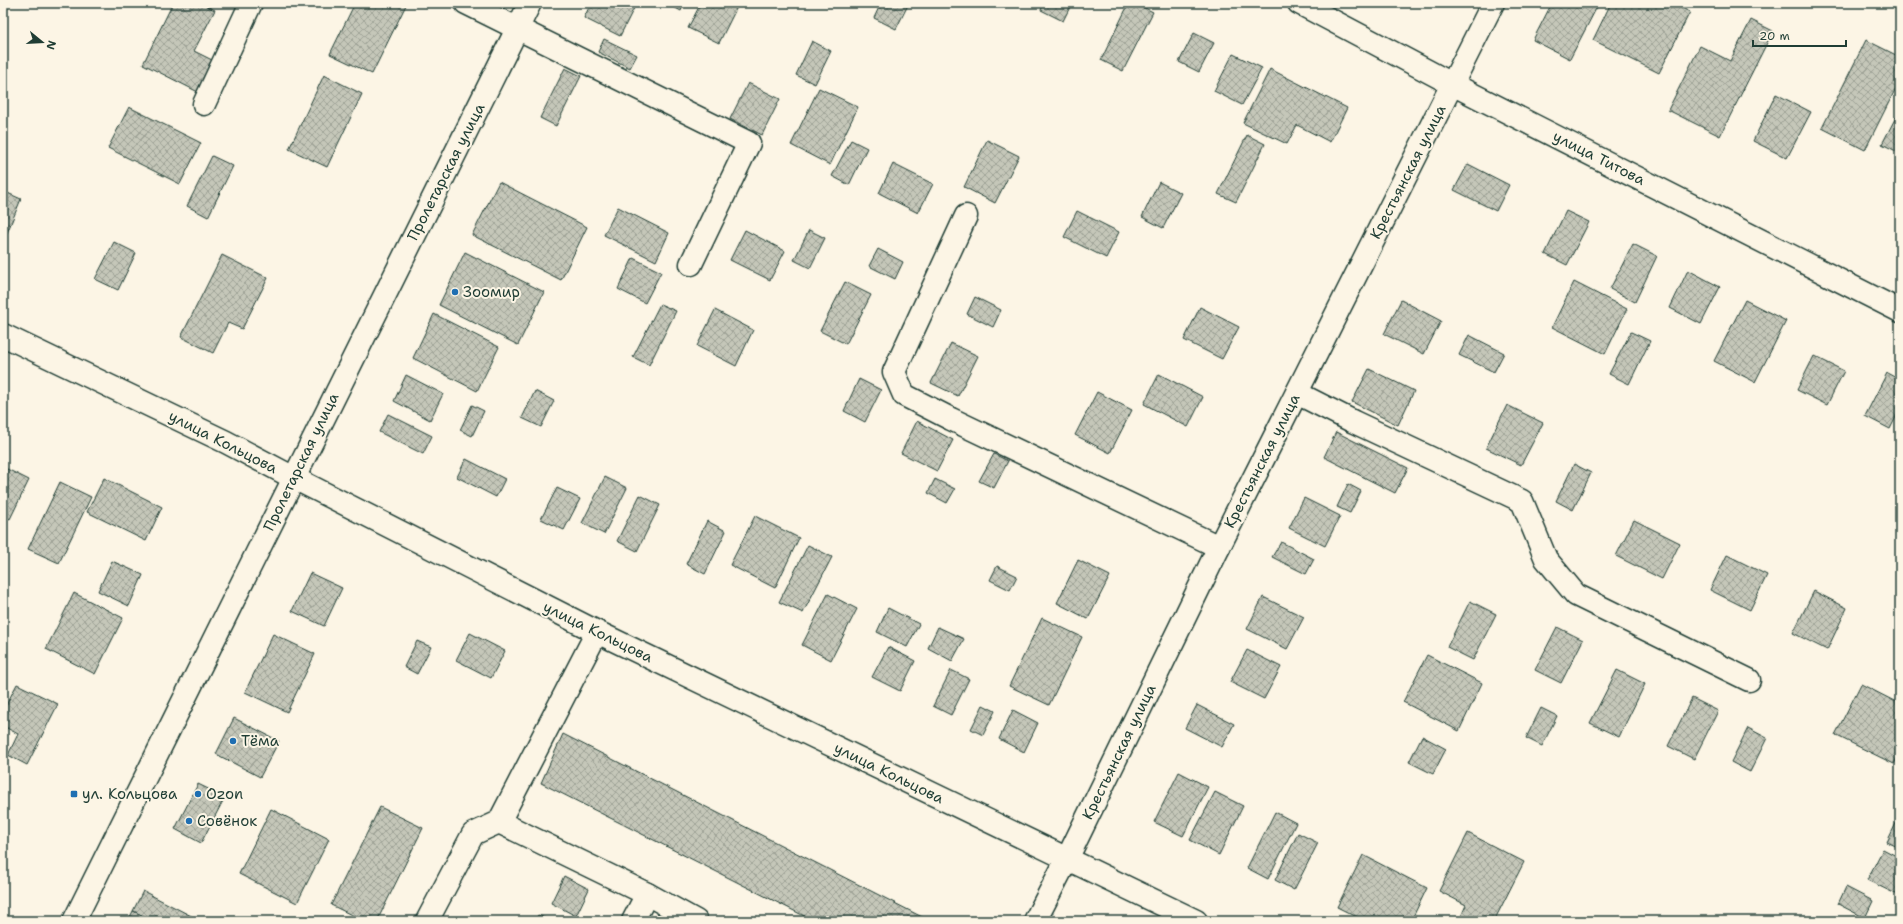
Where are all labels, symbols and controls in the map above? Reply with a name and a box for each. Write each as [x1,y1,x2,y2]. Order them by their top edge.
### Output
north arrow [22,22,62,62]
scale bar [1753,22,1846,48]
text: 20 m [1759,28,1790,44]
text: N [42,38,60,52]
street label: Пролетарская улица [403,99,490,244]
street label: Крестьянская улица [1365,101,1451,243]
street label: улица Титова [1549,126,1649,190]
place label: Зоомир [463,282,520,302]
marker: Зоомир [450,287,460,297]
street label: Пролетарская улица [259,389,344,535]
street label: Крестьянская улица [1219,390,1305,532]
street label: улица Кольцова [165,406,281,478]
street label: улица Кольцова [540,597,657,668]
street label: Крестьянская улица [1078,680,1161,823]
place label: Тёма [241,731,280,751]
marker: Тёма [228,736,238,746]
street label: улица Кольцова [831,738,948,809]
place label: ул. Кольцова [82,784,178,804]
place label: Ozon [206,784,243,804]
marker: ул. Кольцова [69,789,79,799]
marker: Ozon [193,789,203,799]
place label: Совёнок [197,811,257,831]
marker: Совёнок [184,816,194,826]

